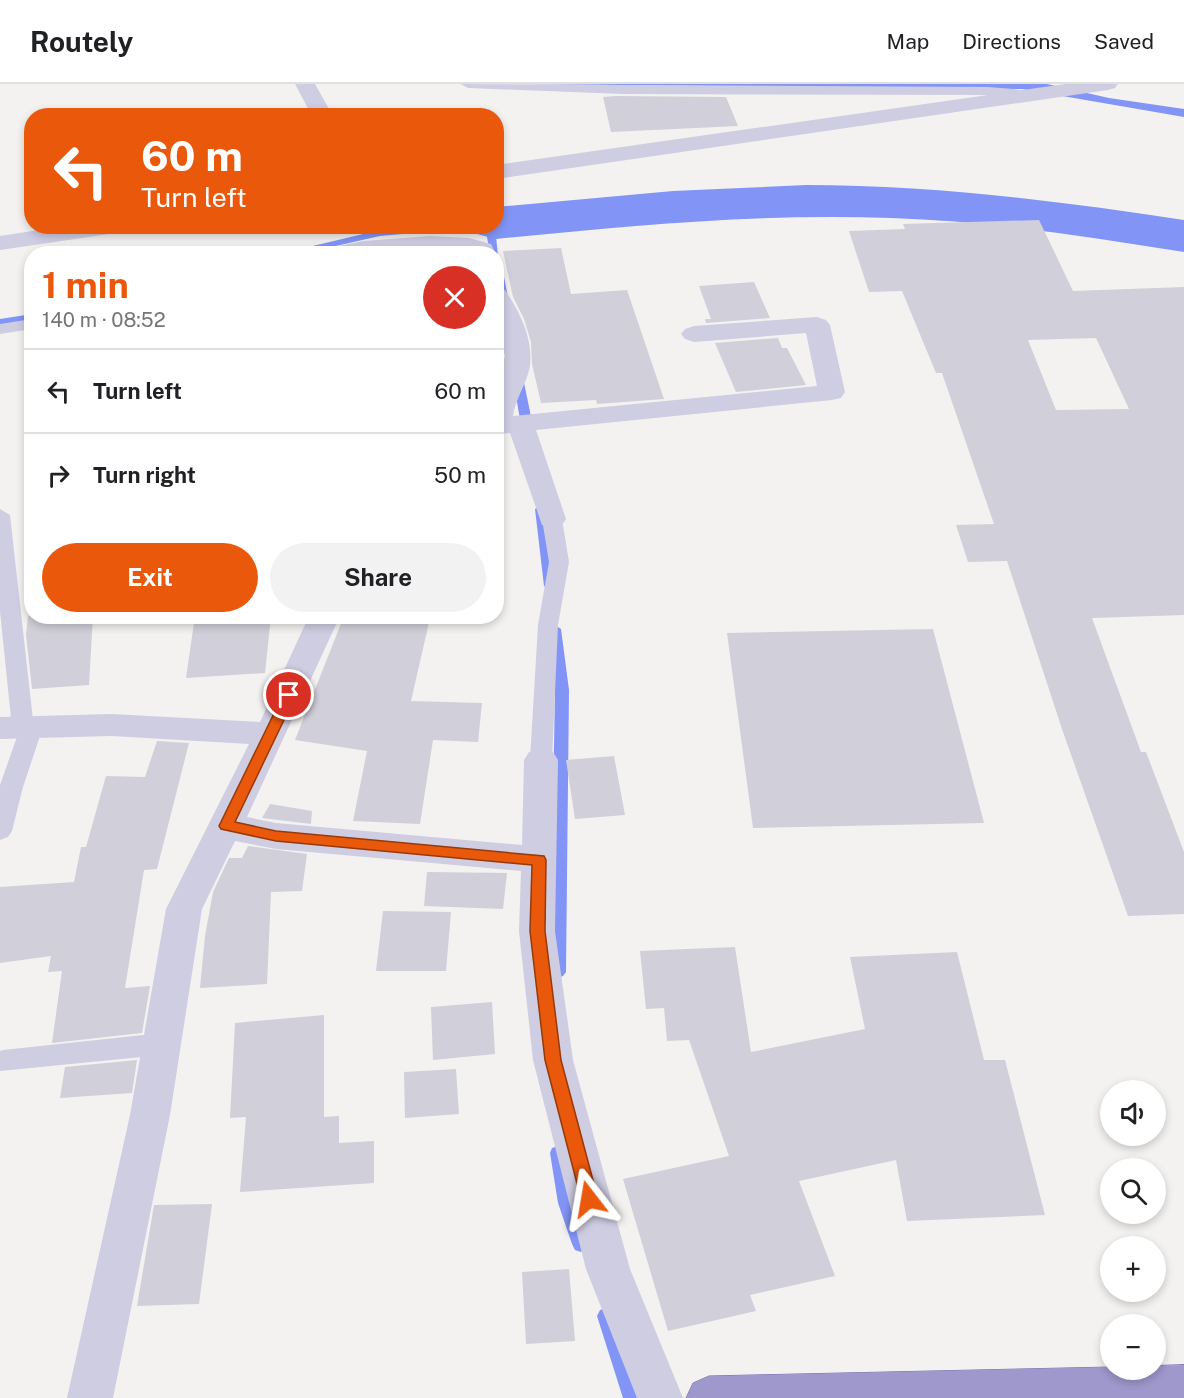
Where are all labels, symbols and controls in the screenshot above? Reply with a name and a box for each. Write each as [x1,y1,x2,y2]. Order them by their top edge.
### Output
text: Routely [30,25,133,58]
text: Map [887,29,929,54]
text: Directions [962,29,1061,54]
text: Saved [1094,29,1154,54]
text: 60 m [141,131,243,180]
icon: left [42,132,120,210]
text: Turn left [141,181,247,213]
text: 1 min [42,264,129,306]
button: close [423,266,486,329]
text: 140 m · 08:52 [42,308,166,332]
icon: left [42,375,75,408]
text: Turn left [93,378,182,404]
text: 60 m [435,378,486,404]
icon: right [42,459,75,492]
text: Turn right [93,462,196,488]
text: 50 m [434,462,486,488]
button: Exit [42,543,258,612]
button: Share [270,543,486,612]
pin [263,669,314,720]
icon: arrive [272,678,305,711]
map controls [1100,1080,1166,1380]
button: sound [1100,1080,1166,1146]
button: search [1100,1158,1166,1224]
position arrow [557,1167,621,1231]
button: + [1100,1236,1166,1302]
button: − [1100,1314,1166,1380]

